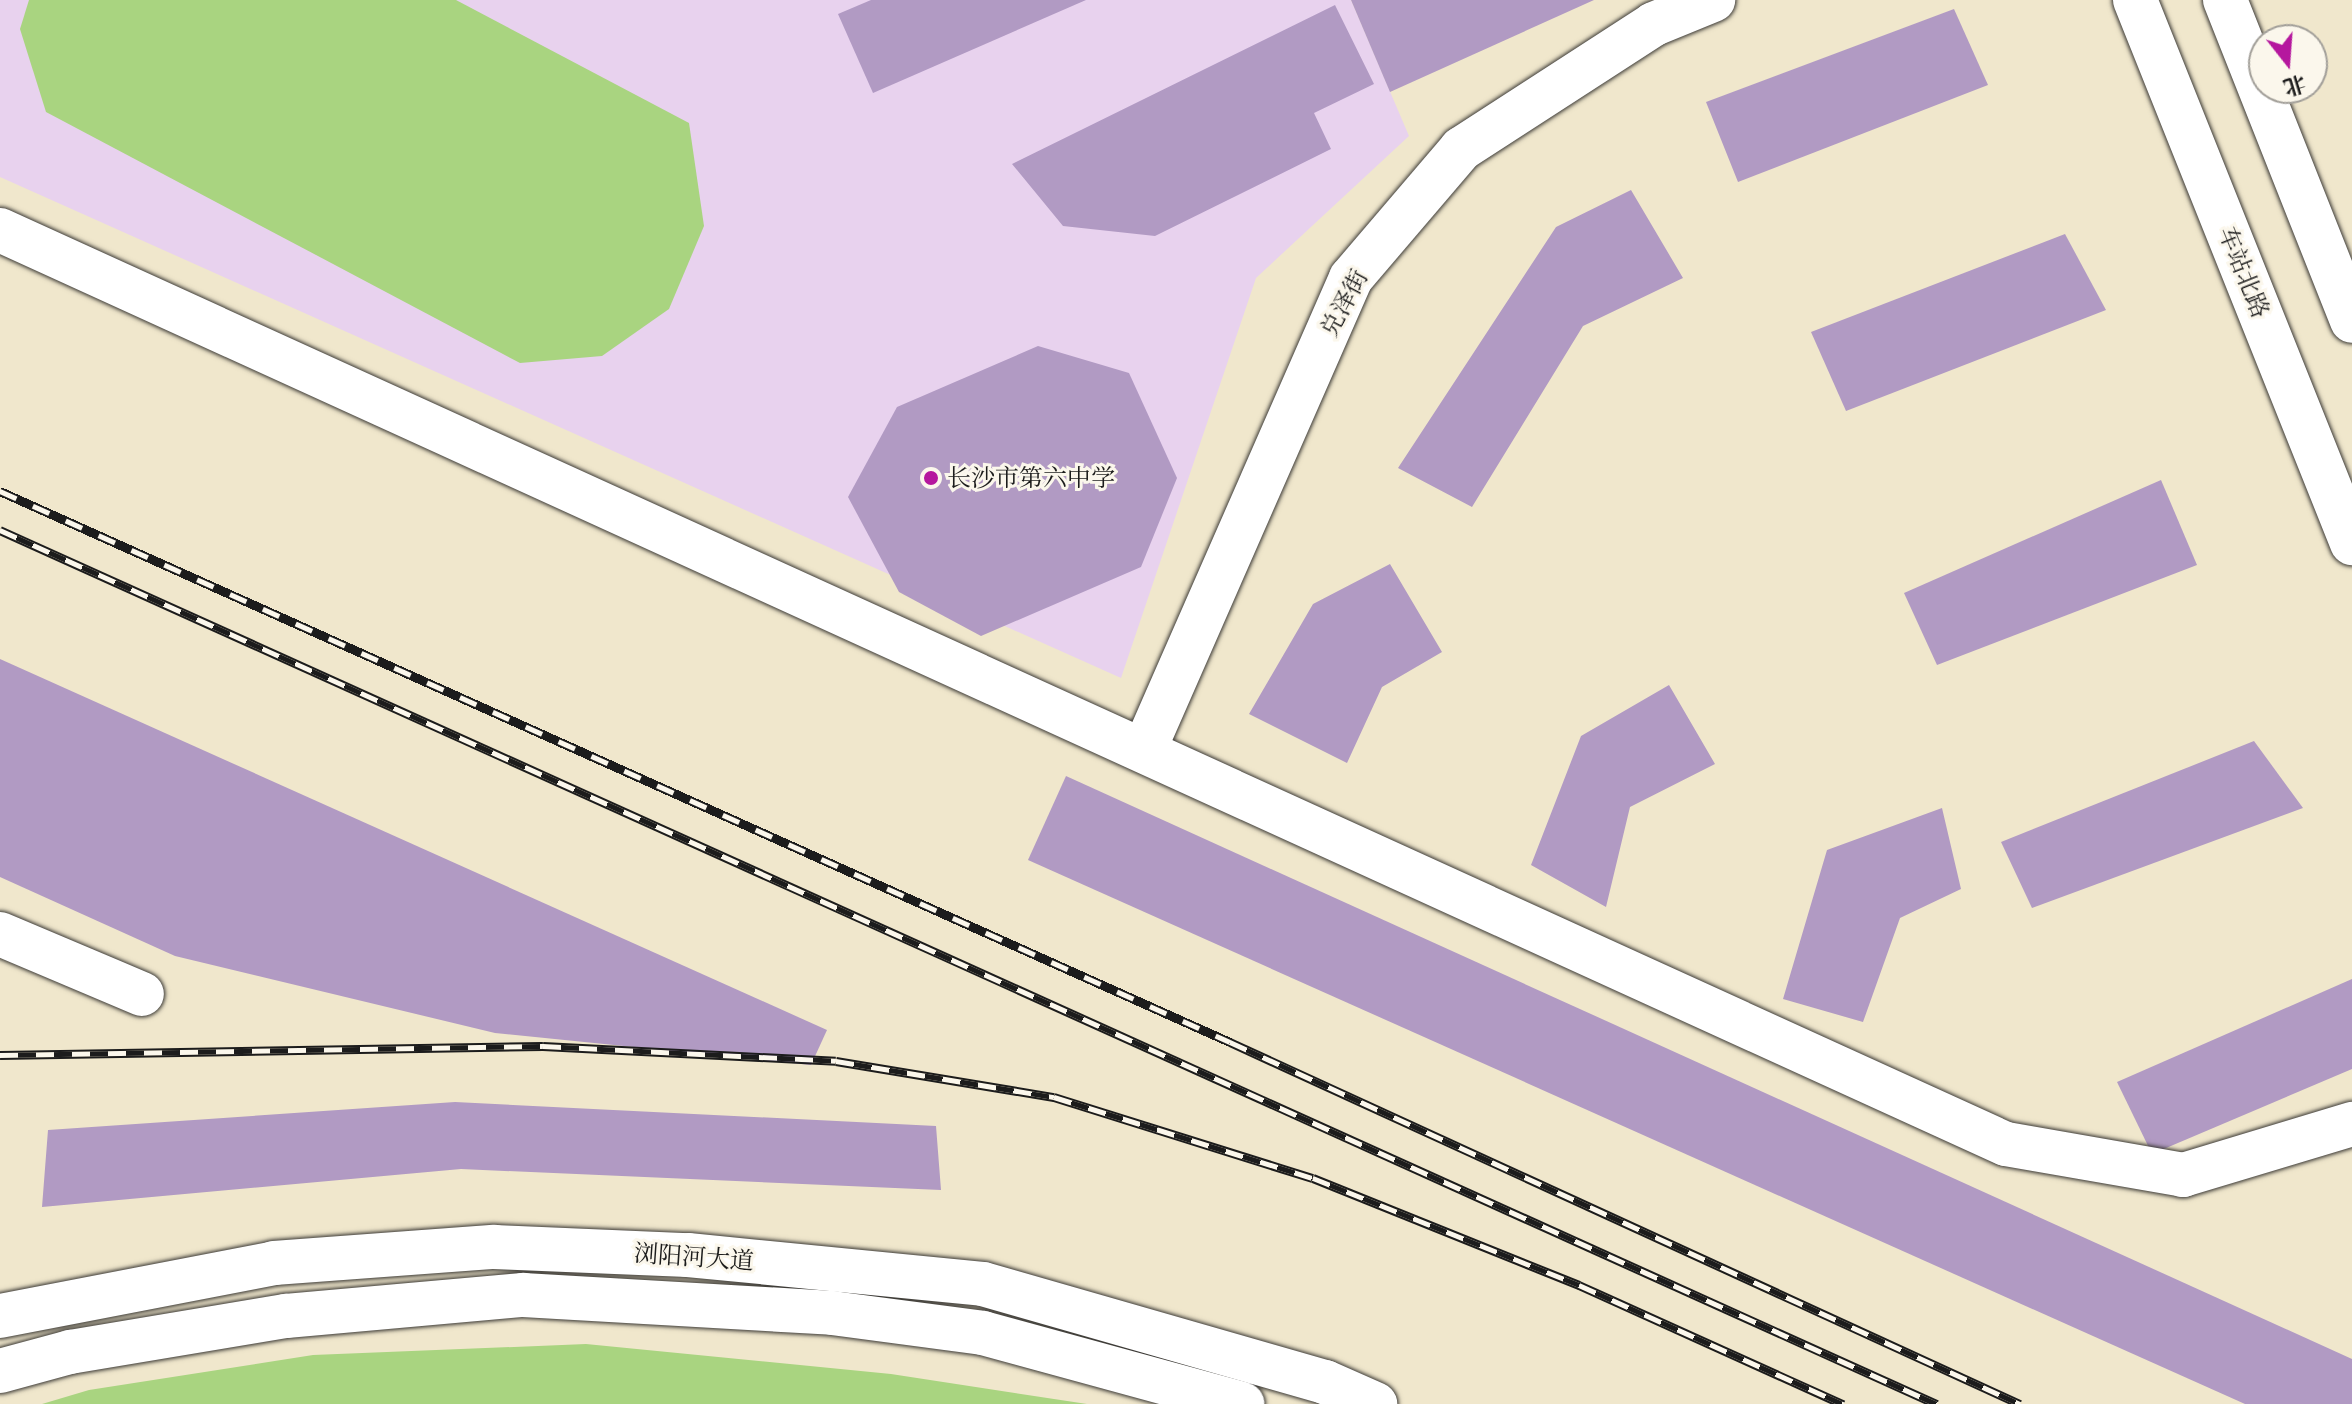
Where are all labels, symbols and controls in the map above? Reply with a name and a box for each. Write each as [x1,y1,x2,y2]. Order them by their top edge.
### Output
north arrow [2248,24,2328,104]
text: 北 [2280,69,2309,102]
street label: 车站北路 [2213,222,2275,322]
street label: 兑泽街 [1314,264,1374,342]
place label: 长沙市第六中学 [947,464,1115,492]
marker: 长沙市第六中学 [922,469,940,487]
street label: 浏阳河大道 [633,1238,755,1276]

